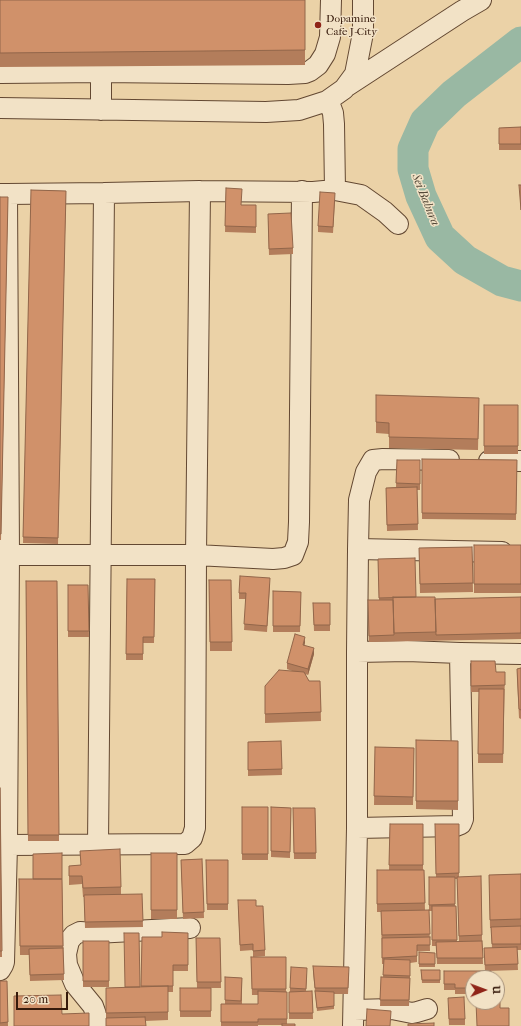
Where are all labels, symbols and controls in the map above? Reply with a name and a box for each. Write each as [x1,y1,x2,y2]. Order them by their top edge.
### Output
place label: Dopamine Cafe J-City [326,12,377,38]
marker: Dopamine Cafe J-City [313,20,323,30]
water label: Sei Babura [408,172,442,228]
north arrow [465,970,505,1010]
scale bar [18,984,70,1010]
text: U [490,985,503,994]
text: 20 m [23,992,48,1006]

